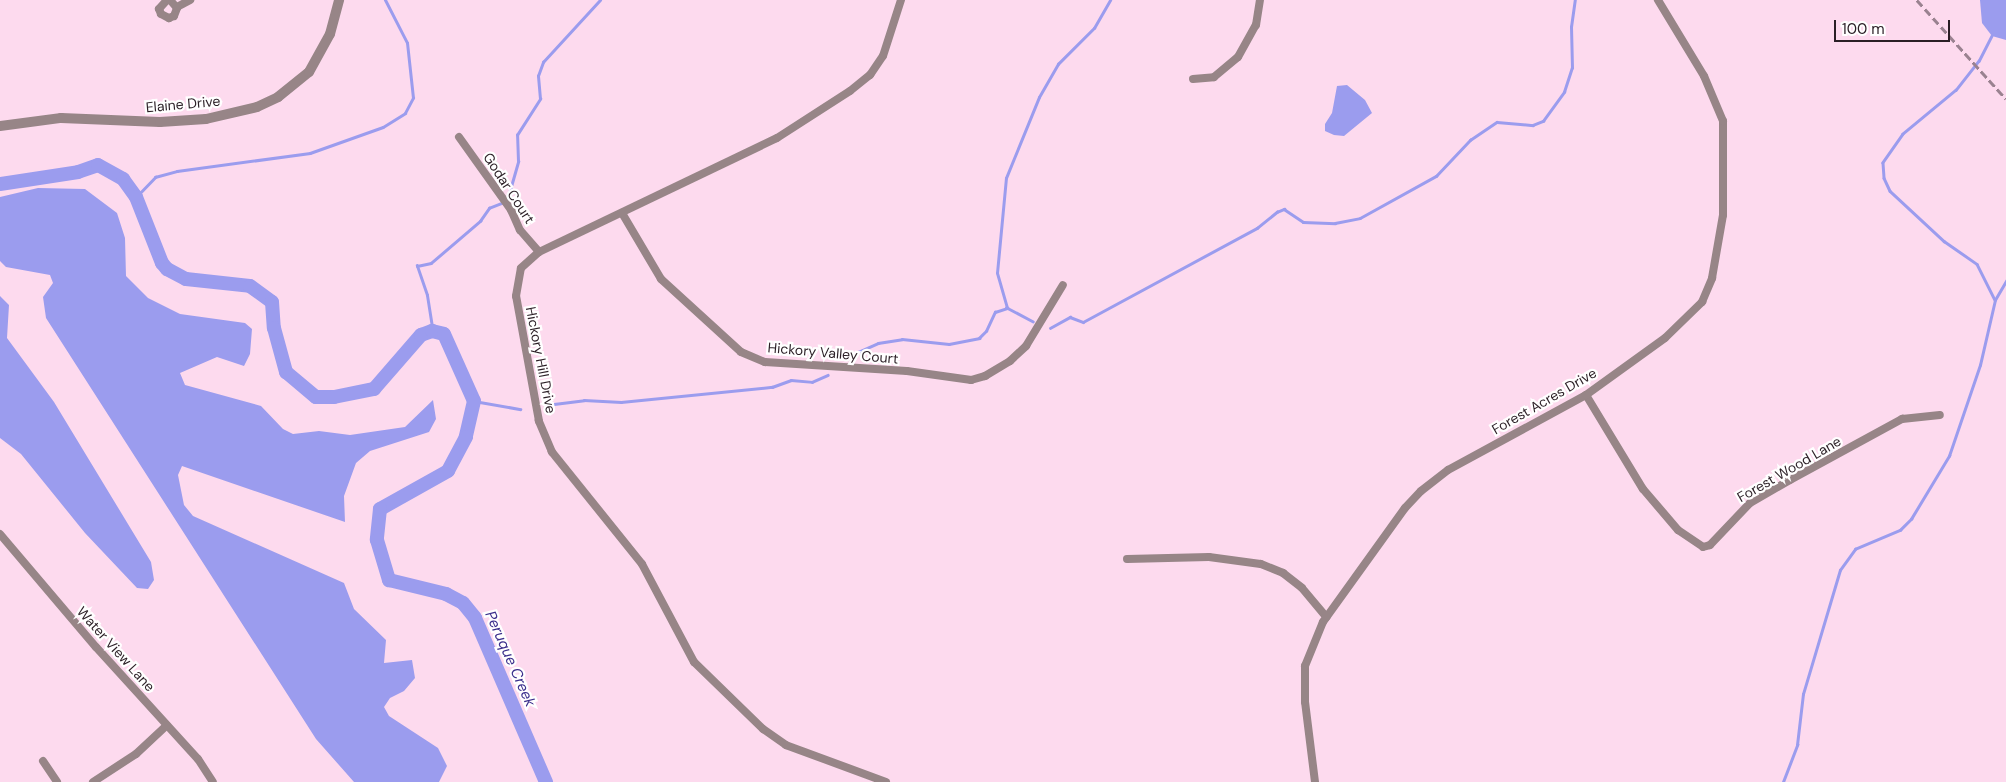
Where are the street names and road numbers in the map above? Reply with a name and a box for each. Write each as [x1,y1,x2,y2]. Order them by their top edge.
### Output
street label: Elaine Drive [145,92,221,116]
street label: Godar Court [480,149,538,227]
street label: Hickory Hill Drive [522,305,560,415]
street label: Hickory Valley Court [767,339,899,367]
street label: Forest Acres Drive [1489,364,1599,438]
street label: Forest Wood Lane [1734,432,1844,506]
street label: Water View Lane [74,603,158,695]

